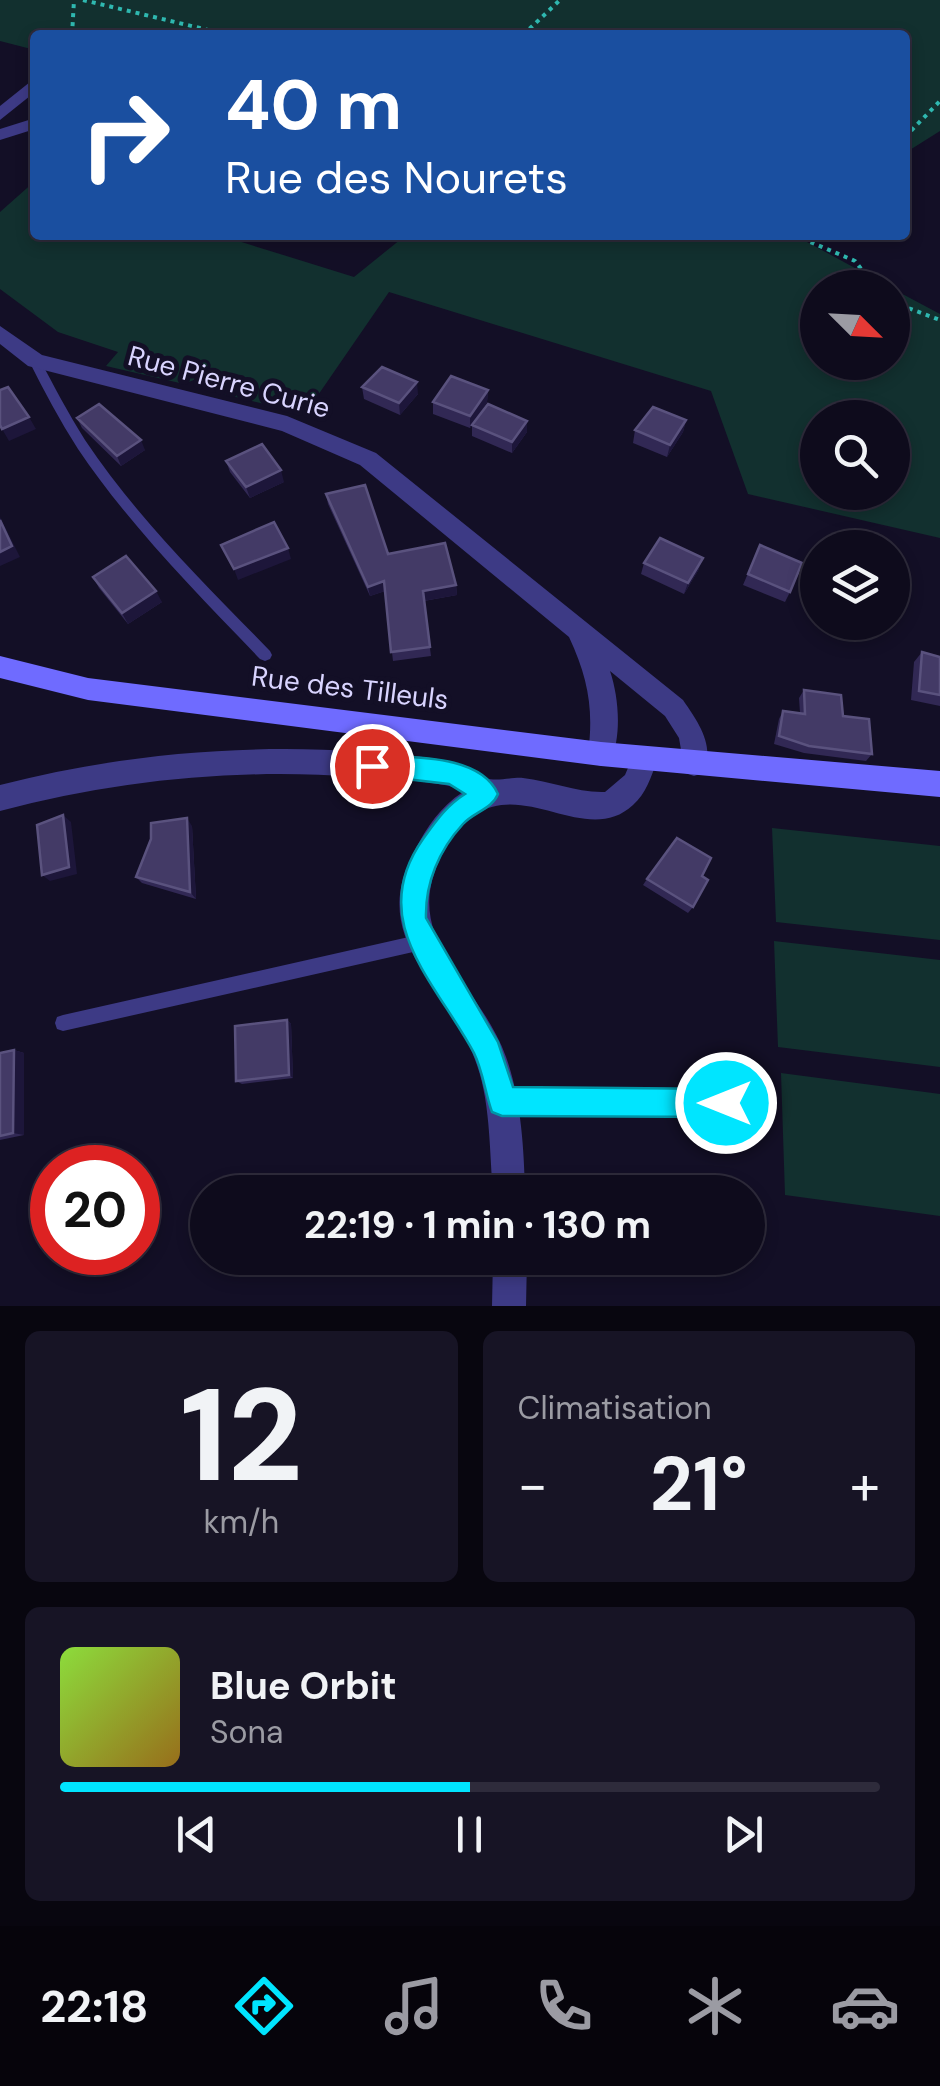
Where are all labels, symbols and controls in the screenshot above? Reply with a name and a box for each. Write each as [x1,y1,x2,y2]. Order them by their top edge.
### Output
text: 40 m [225,60,402,151]
icon: right [60,70,190,200]
text: Rue des Nourets [225,148,568,207]
north arrow [800,270,910,380]
map controls [800,270,910,640]
street label: Rue Pierre Curie [124,337,334,427]
button: search [800,400,910,510]
button: layers [800,530,910,640]
street label: Rue des Tilleuls [249,658,451,718]
pin [330,724,415,809]
icon: arrive [345,739,400,794]
position arrow [674,1051,778,1155]
speed limit sign: 20 [30,1145,160,1275]
text: 22:19 · 1 min · 130 m [304,1200,651,1250]
text: 12 [180,1351,302,1520]
text: Climatisation [518,1387,712,1429]
text: 21° [650,1436,748,1533]
text: − [518,1449,548,1521]
text: + [850,1449,880,1521]
text: km/h [203,1501,279,1543]
text: Blue Orbit [210,1661,397,1711]
text: Sona [210,1711,283,1753]
icon: previous [169,1807,224,1862]
icon: pause [442,1807,497,1862]
icon: next [716,1807,771,1862]
icon: directions [229,1971,299,2041]
icon: music [379,1971,449,2041]
icon: phone [529,1971,599,2041]
icon: climate [680,1971,750,2041]
icon: car [830,1971,900,2041]
text: 22:18 [40,1977,148,2036]

